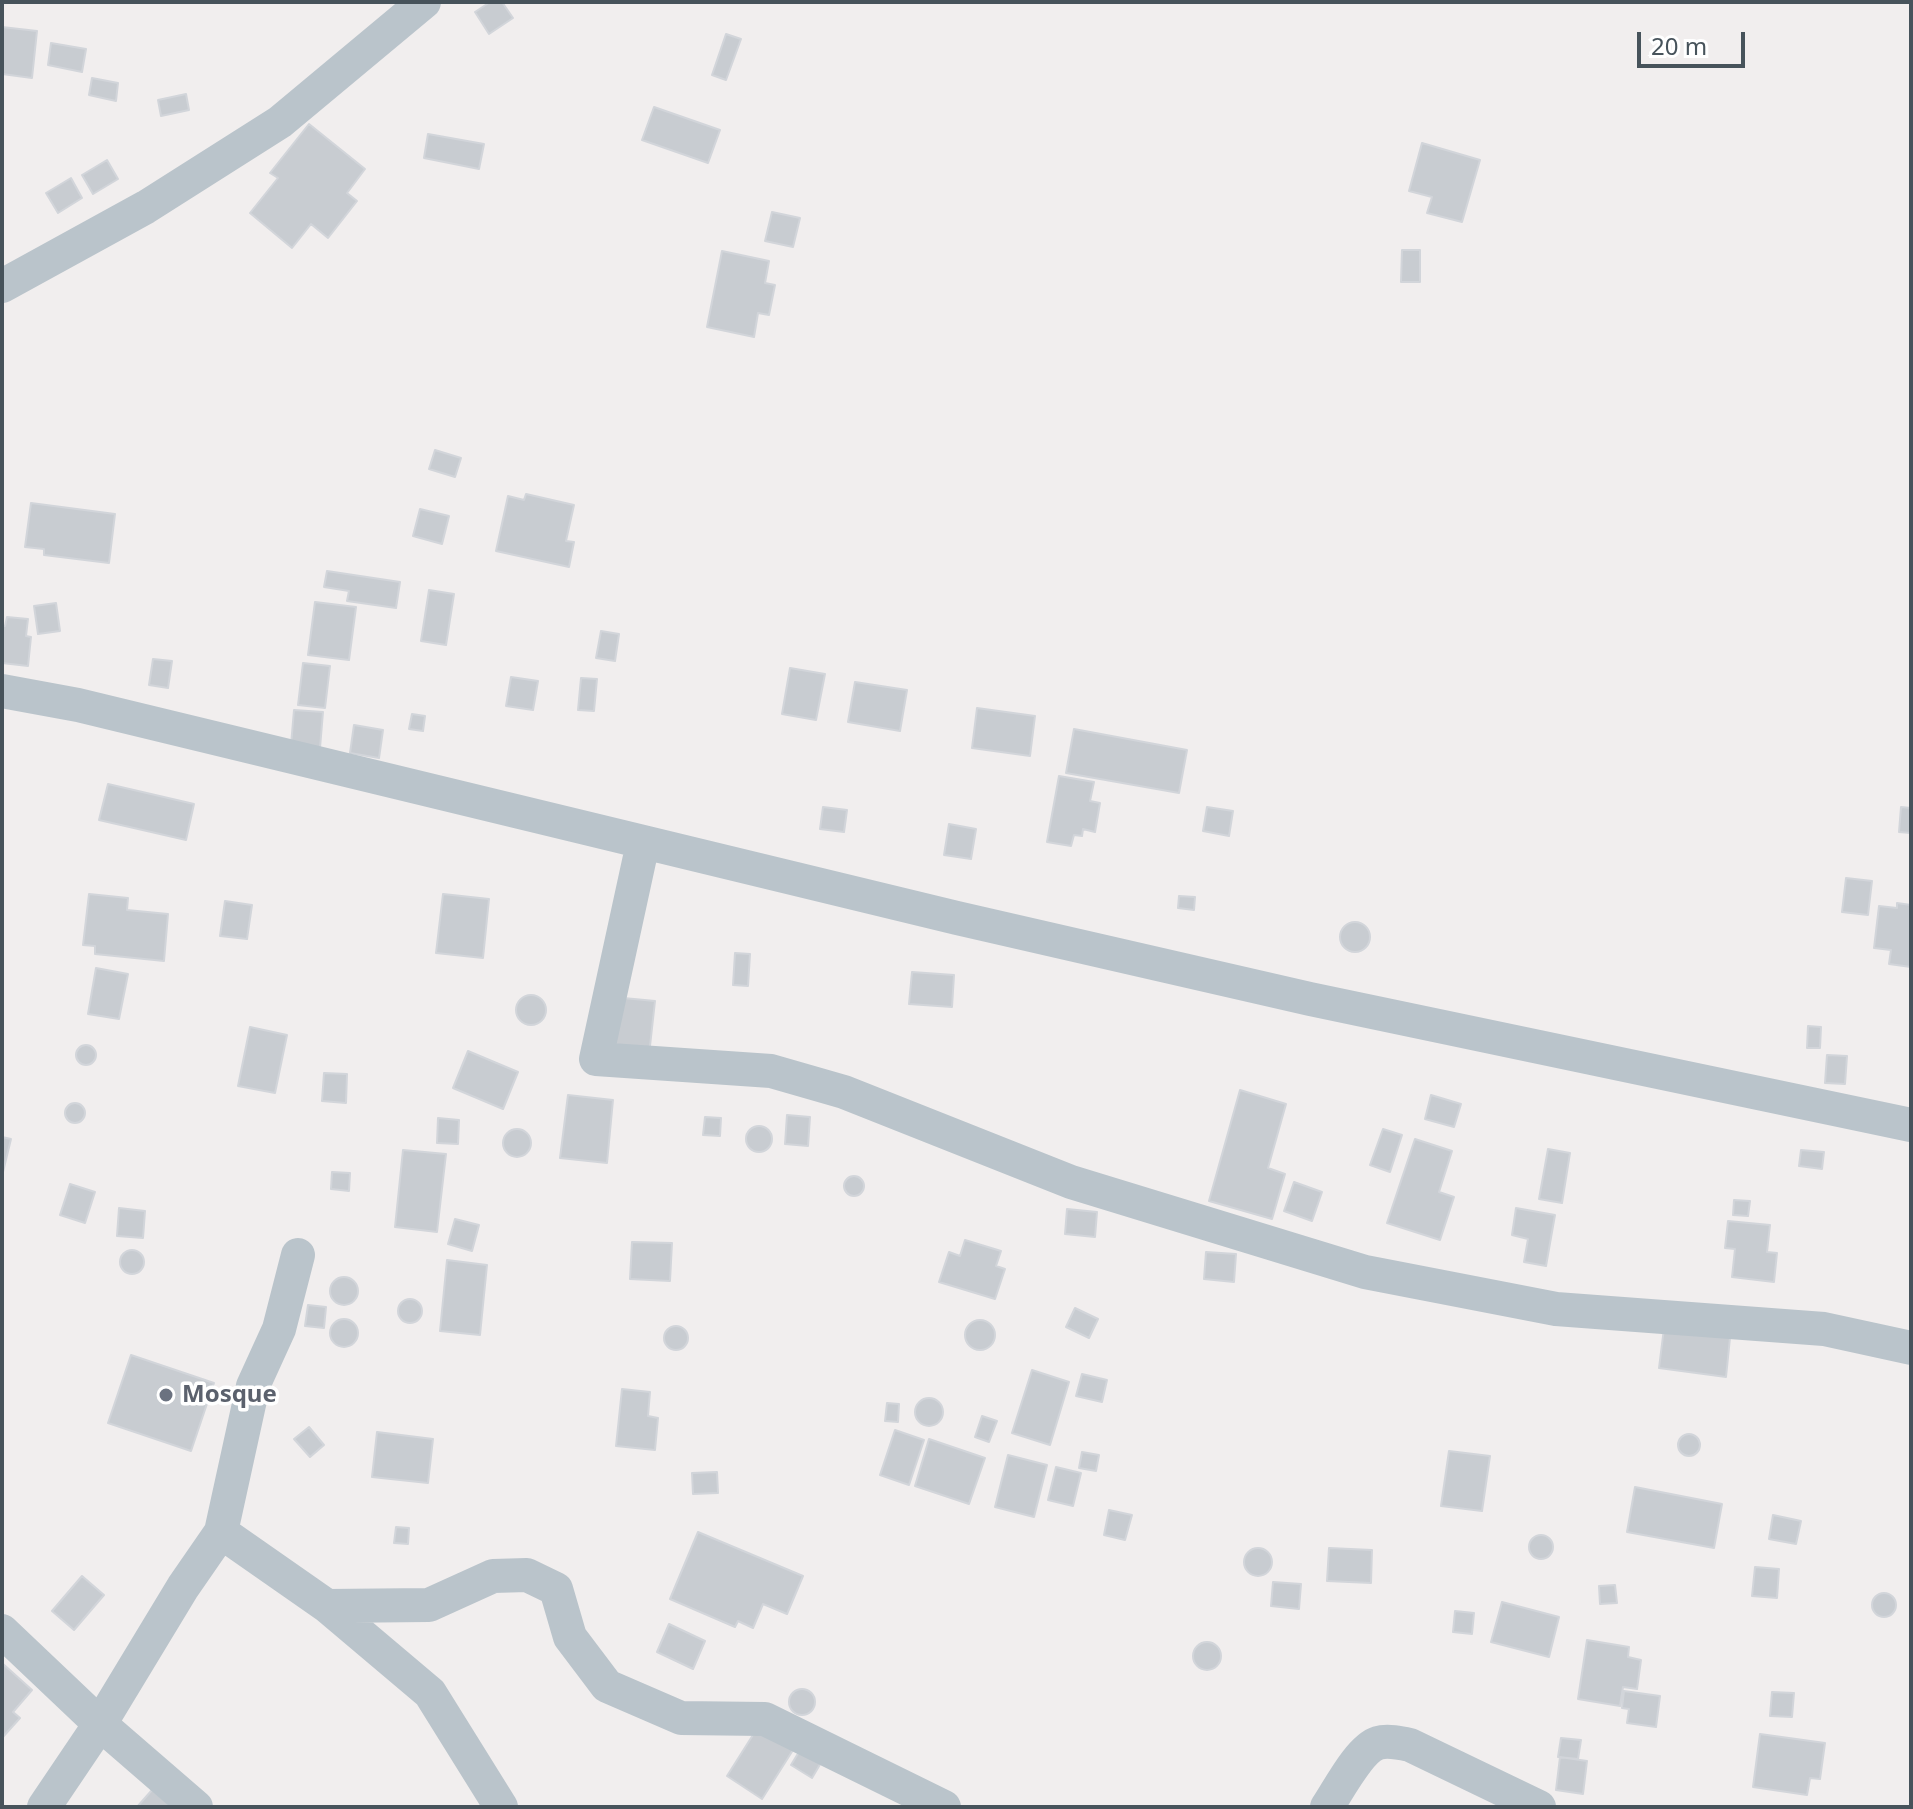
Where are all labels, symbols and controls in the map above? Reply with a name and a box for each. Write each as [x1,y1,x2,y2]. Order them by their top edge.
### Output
scale bar [1641,16,1749,66]
text: 20 m [1651,29,1707,62]
place label: Mosque [182,1381,277,1409]
marker: Mosque [157,1386,175,1404]

